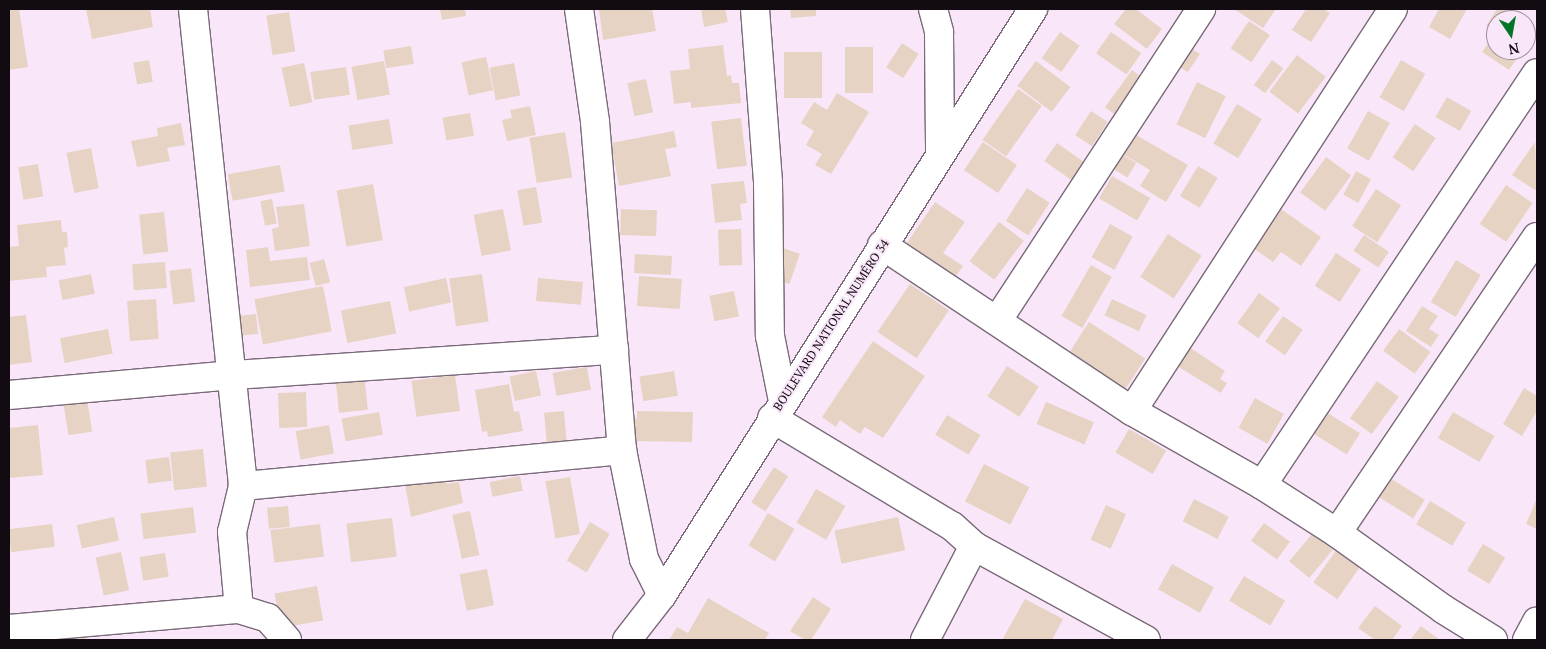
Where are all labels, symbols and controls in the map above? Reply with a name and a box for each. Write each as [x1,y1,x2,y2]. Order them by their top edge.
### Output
north arrow [1486,10,1536,60]
text: N [1507,39,1521,60]
street label: BOULEVARD NATIONAL NUMÉRO 34 [770,237,892,413]

